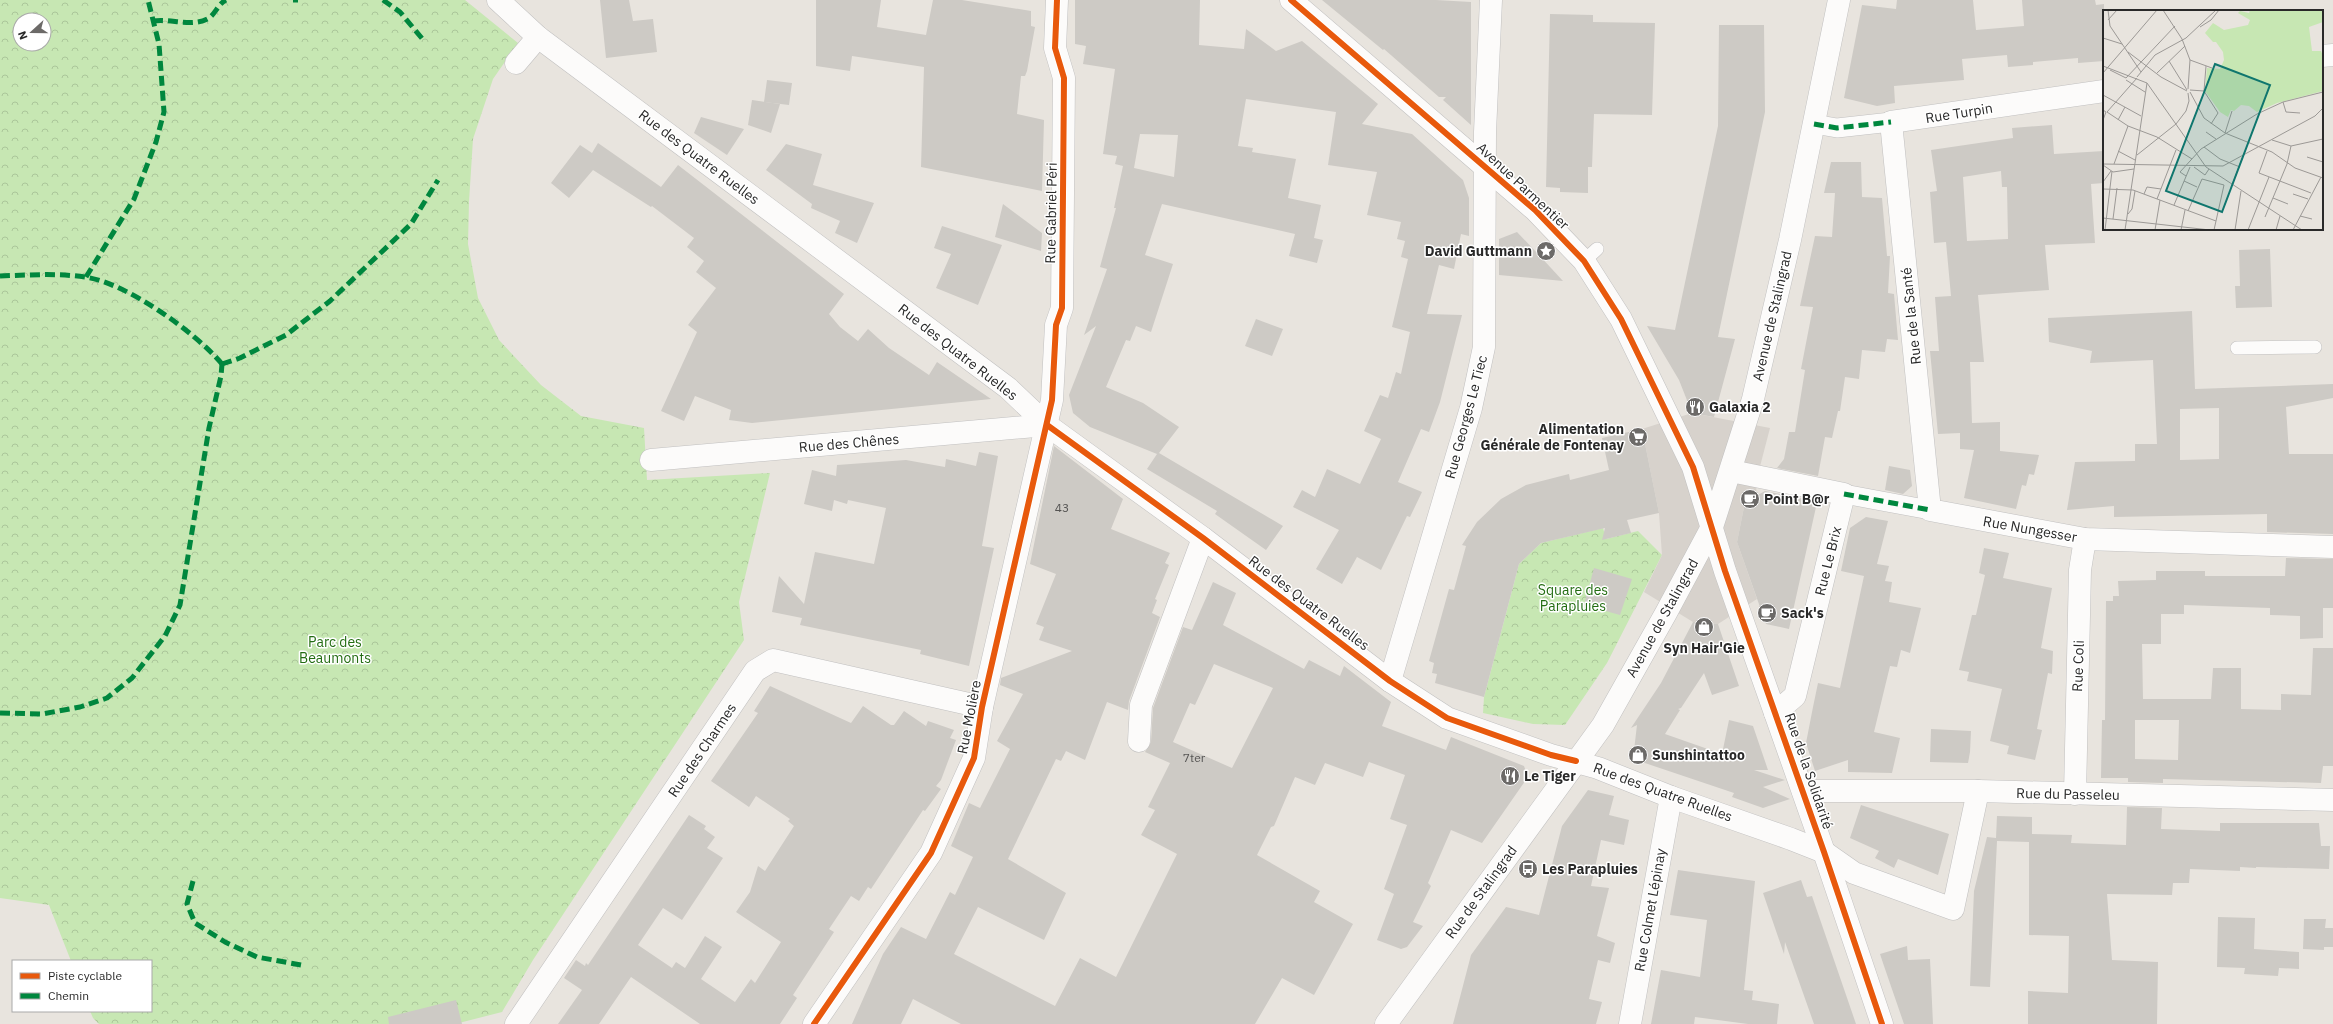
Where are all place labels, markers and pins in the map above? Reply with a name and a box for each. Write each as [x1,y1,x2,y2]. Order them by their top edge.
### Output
place icon: David Guttmann [1535,240,1557,262]
place label: David Guttmann [1425,242,1532,260]
restaurant icon: Galaxia 2 [1684,396,1706,418]
place label: Galaxia 2 [1709,398,1771,416]
place label: Alimentation Générale de Fontenay [1481,420,1625,454]
supermarket icon: Alimentation Générale de Fontenay [1627,426,1649,448]
cafe icon: Point B@r [1739,488,1761,510]
place label: Point B@r [1764,490,1830,508]
cafe icon: Sack's [1756,602,1778,624]
place label: Sack's [1781,604,1824,622]
shop icon: Syn Hair'Gie [1693,616,1715,638]
place label: Syn Hair'Gie [1663,639,1745,657]
shop icon: Sunshintattoo [1627,744,1649,766]
place label: Sunshintattoo [1652,746,1745,764]
restaurant icon: Le Tiger [1499,765,1521,787]
place label: Le Tiger [1524,767,1576,785]
bus stop icon: Les Parapluies [1517,858,1539,880]
place label: Les Parapluies [1542,860,1638,878]

